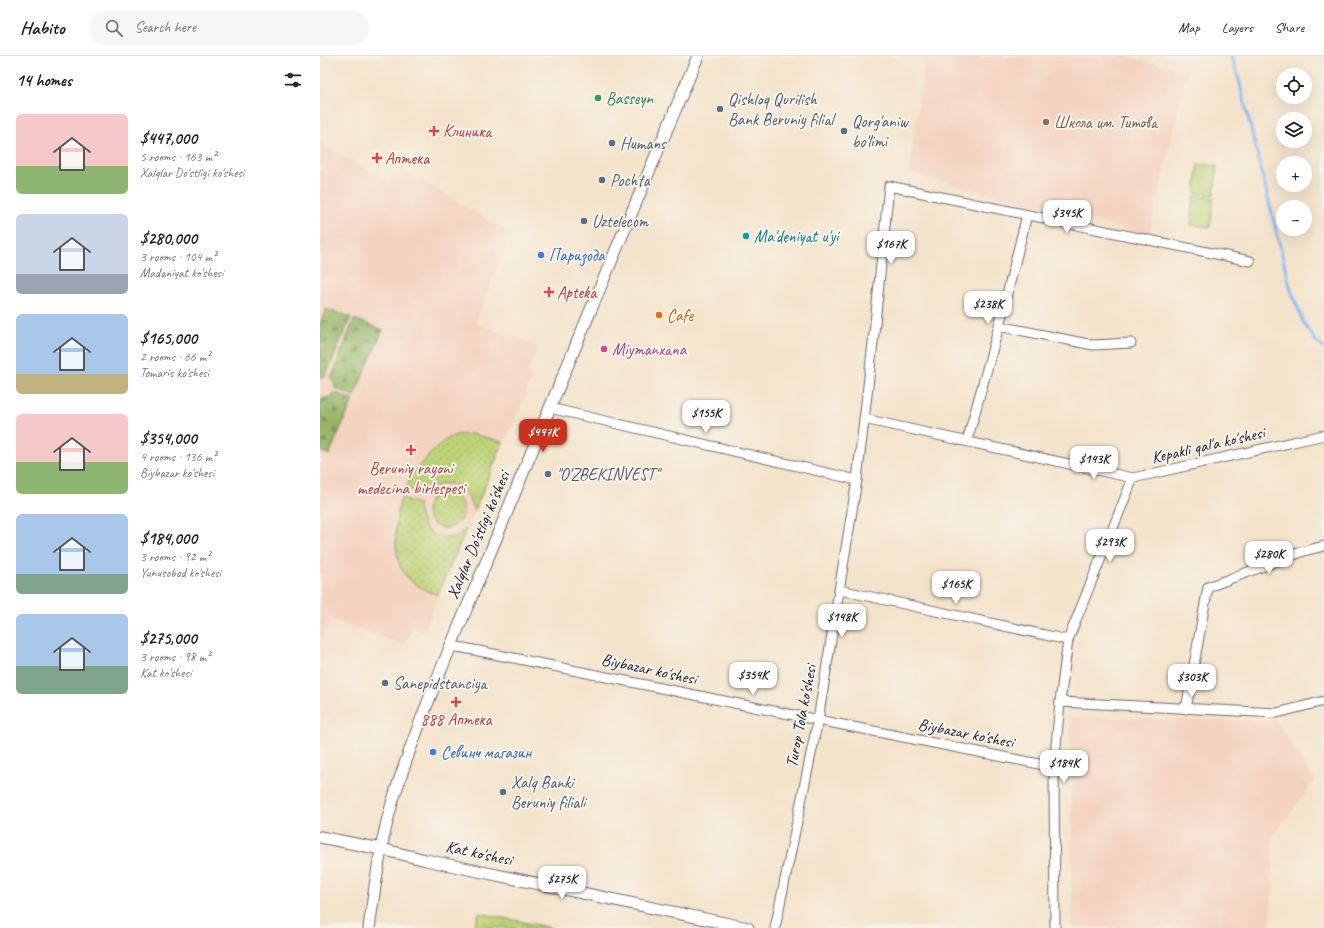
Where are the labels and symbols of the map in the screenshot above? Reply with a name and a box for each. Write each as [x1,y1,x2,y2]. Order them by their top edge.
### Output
place label: Basseyn [606,88,654,109]
place label: Qishloq Qurilish Bank Beruniy filial [728,89,836,130]
marker: Basseyn [593,93,603,103]
marker: Qishloq Qurilish Bank Beruniy filial [715,104,725,114]
place label: Qorg'aniw bo'limi [852,111,909,152]
place label: Школа им. Титова [1054,112,1159,133]
marker: Школа им. Титова [1041,117,1051,127]
place label: Клиника [443,121,493,142]
marker: Клиника [428,125,440,137]
marker: Qorg'aniw bo'limi [839,126,849,136]
place label: Humans [620,133,668,154]
marker: Humans [607,138,617,148]
place label: Аптека [385,148,430,169]
marker: Аптека [372,153,382,163]
place label: Pochta [610,170,651,191]
marker: Pochta [597,175,607,185]
pin: $345K [1039,200,1095,234]
place label: Uztelecom [592,211,650,232]
marker: Uztelecom [579,216,589,226]
place label: Ma'deniyat u'yi [754,226,840,247]
marker: Ma'deniyat u'yi [741,231,751,241]
pin: $167K [863,231,919,265]
place label: Паризода [549,245,606,267]
marker: Паризода [536,250,546,260]
place label: Apteka [557,282,597,303]
marker: Apteka [544,287,554,297]
pin: $238K [960,291,1016,325]
place label: Cafe [667,305,694,326]
marker: Cafe [654,310,664,320]
place label: Miymanxana [612,339,688,360]
marker: Miymanxana [599,344,609,354]
pin: $155K [678,400,734,434]
pin: $447K [515,419,571,453]
street label: Kepakli qal'a ko'shesi [1149,421,1268,468]
marker: Beruniy rayoni medecina birlespesi [405,444,417,456]
pin: $143K [1066,446,1122,480]
place label: Beruniy rayoni medecina birlespesi [357,458,467,499]
place label: "O'ZBEKINVEST" [556,464,663,485]
street label: Xalqlar Do'stligi ko'shesi [442,466,515,602]
marker: "O'ZBEKINVEST" [543,469,553,479]
pin: $293K [1082,529,1138,563]
pin: $280K [1241,541,1297,575]
pin: $165K [928,571,984,605]
pin: $148K [814,604,870,638]
street label: Biybazar ko'shesi [599,649,700,690]
street label: Turop Tola ko'shesi [781,661,822,769]
pin: $354K [725,662,781,696]
pin: $303K [1164,664,1220,698]
place label: Sanepidstanciya [393,673,488,694]
marker: Sanepidstanciya [380,678,390,688]
marker: 888 Аптека [451,697,461,707]
place label: 888 Аптека [420,709,493,730]
street label: Biybazar ko'shesi [916,713,1017,753]
place label: Севинч магазин [441,742,532,763]
marker: Севинч магазин [428,747,438,757]
pin: $184K [1036,750,1092,784]
place label: Xalq Banki Beruniy filiali [511,772,588,813]
marker: Xalq Banki Beruniy filiali [498,787,508,797]
street label: Kat ko'shesi [444,836,516,871]
pin: $275K [534,866,590,900]

